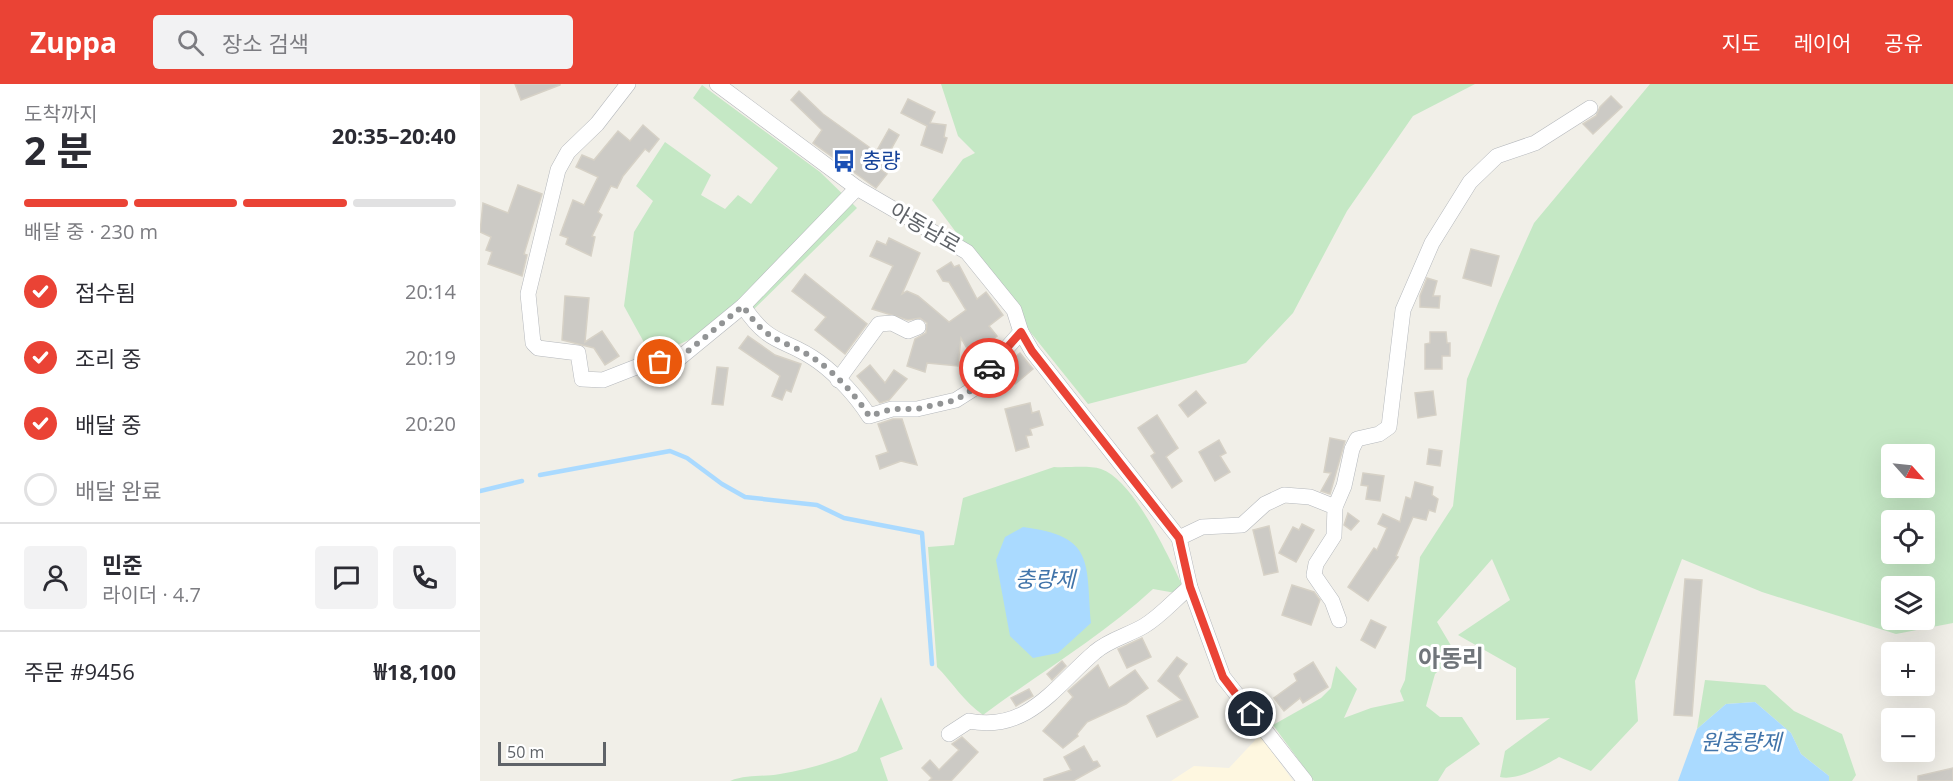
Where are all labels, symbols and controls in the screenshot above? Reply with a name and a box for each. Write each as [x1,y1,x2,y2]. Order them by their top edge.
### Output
search box [153,15,573,69]
text: Zuppa [30,23,117,61]
icon: search [174,26,207,59]
text: 장소 검색 [222,28,309,58]
text: 지도 [1722,29,1760,57]
text: 레이어 [1793,29,1851,57]
text: 공유 [1884,29,1923,57]
text: 도착까지 [24,100,98,127]
text: 20:35–20:40 [332,120,456,150]
text: 2 분 [24,123,92,176]
place label: 충량 [862,146,901,174]
bus stop icon: 충량 [831,148,857,174]
street label: 아동남로 [885,196,966,259]
text: 배달 중 · 230 m [24,218,158,245]
icon: check [24,275,57,308]
text: 접수됨 [75,277,136,307]
text: 20:14 [405,278,456,305]
pin [634,336,685,387]
courier [959,338,1019,398]
icon: check [24,341,57,374]
text: 조리 중 [75,343,141,373]
text: 20:19 [405,344,456,371]
icon: bag [643,345,676,378]
icon: car [973,352,1006,385]
icon: check [24,407,57,440]
text: 배달 중 [75,409,141,439]
text: 20:20 [405,410,456,437]
north arrow [1881,444,1935,498]
map controls [1881,444,1935,762]
text: 배달 완료 [75,475,162,505]
button: locate [1881,510,1935,564]
button: person [24,546,87,609]
button: chat [315,546,378,609]
button: phone [393,546,456,609]
text: 민준 [102,549,142,579]
water label: 충량제 [1015,563,1078,593]
button: layers [1881,576,1935,630]
text: 라이더 · 4.7 [102,581,201,608]
district label: 아동리 [1418,641,1484,674]
button: + [1881,642,1935,696]
text: 주문 #9456 [24,656,135,686]
text: ₩18,100 [374,656,456,686]
pin [1225,688,1276,739]
icon: home [1234,697,1267,730]
button: − [1881,708,1935,762]
water label: 원충량제 [1701,726,1784,756]
scale bar [498,739,606,766]
text: 50 m [507,741,544,763]

